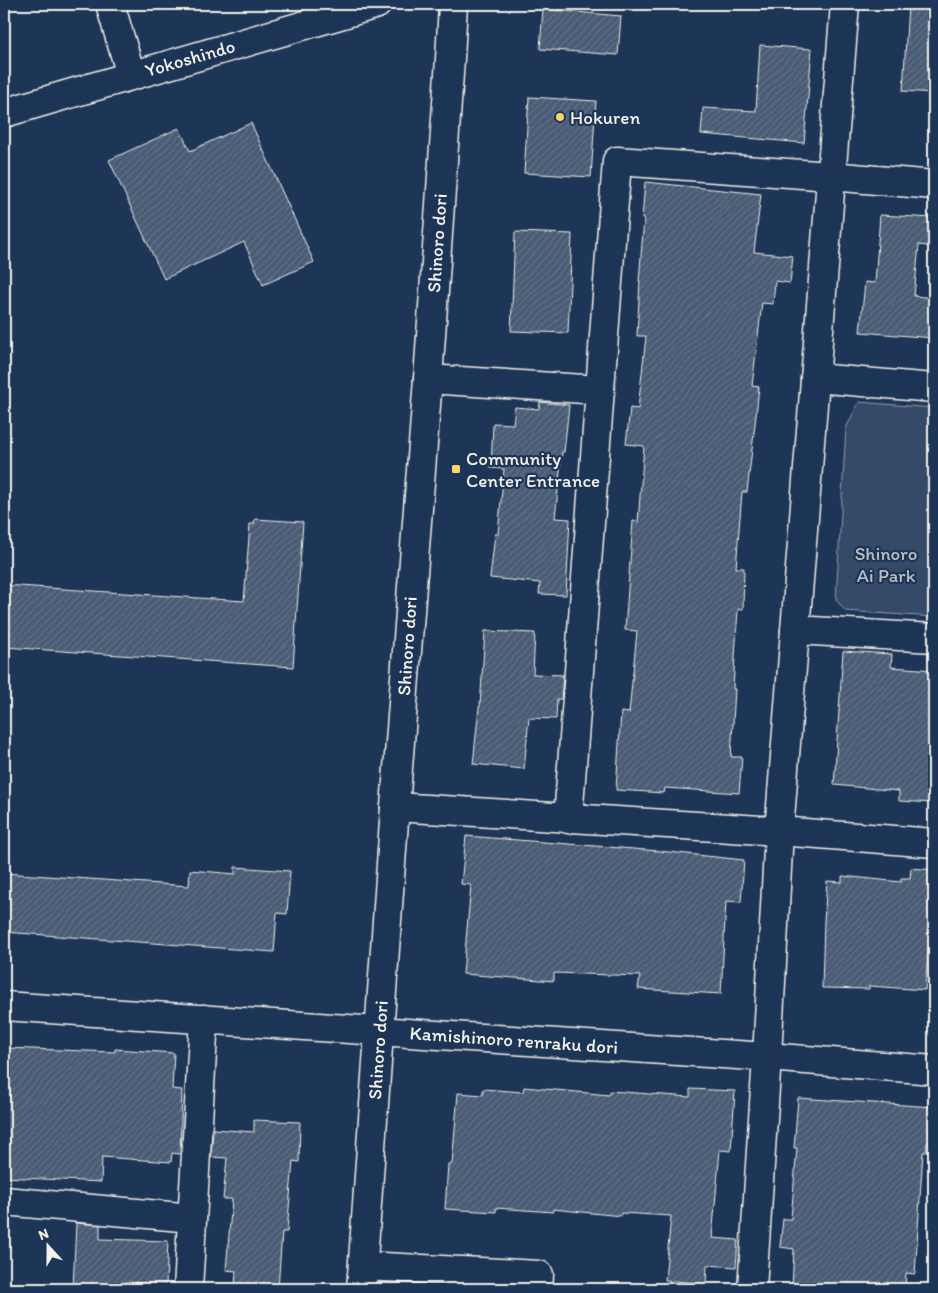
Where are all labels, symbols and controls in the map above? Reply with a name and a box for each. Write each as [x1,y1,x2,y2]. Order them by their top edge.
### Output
street label: Yokoshindo [142,34,238,82]
place label: Hokuren [570,106,640,129]
marker: Hokuren [554,111,566,123]
street label: Shinoro dori [422,193,452,293]
place label: Community Center Entrance [466,447,600,492]
marker: Community Center Entrance [450,463,462,475]
park label: Shinoro Ai Park [855,542,917,587]
street label: Shinoro dori [392,596,422,696]
street label: Shinoro dori [363,1000,393,1100]
street label: Kamishinoro renraku dori [409,1021,619,1059]
north arrow [22,1220,72,1270]
text: N [36,1225,51,1244]

